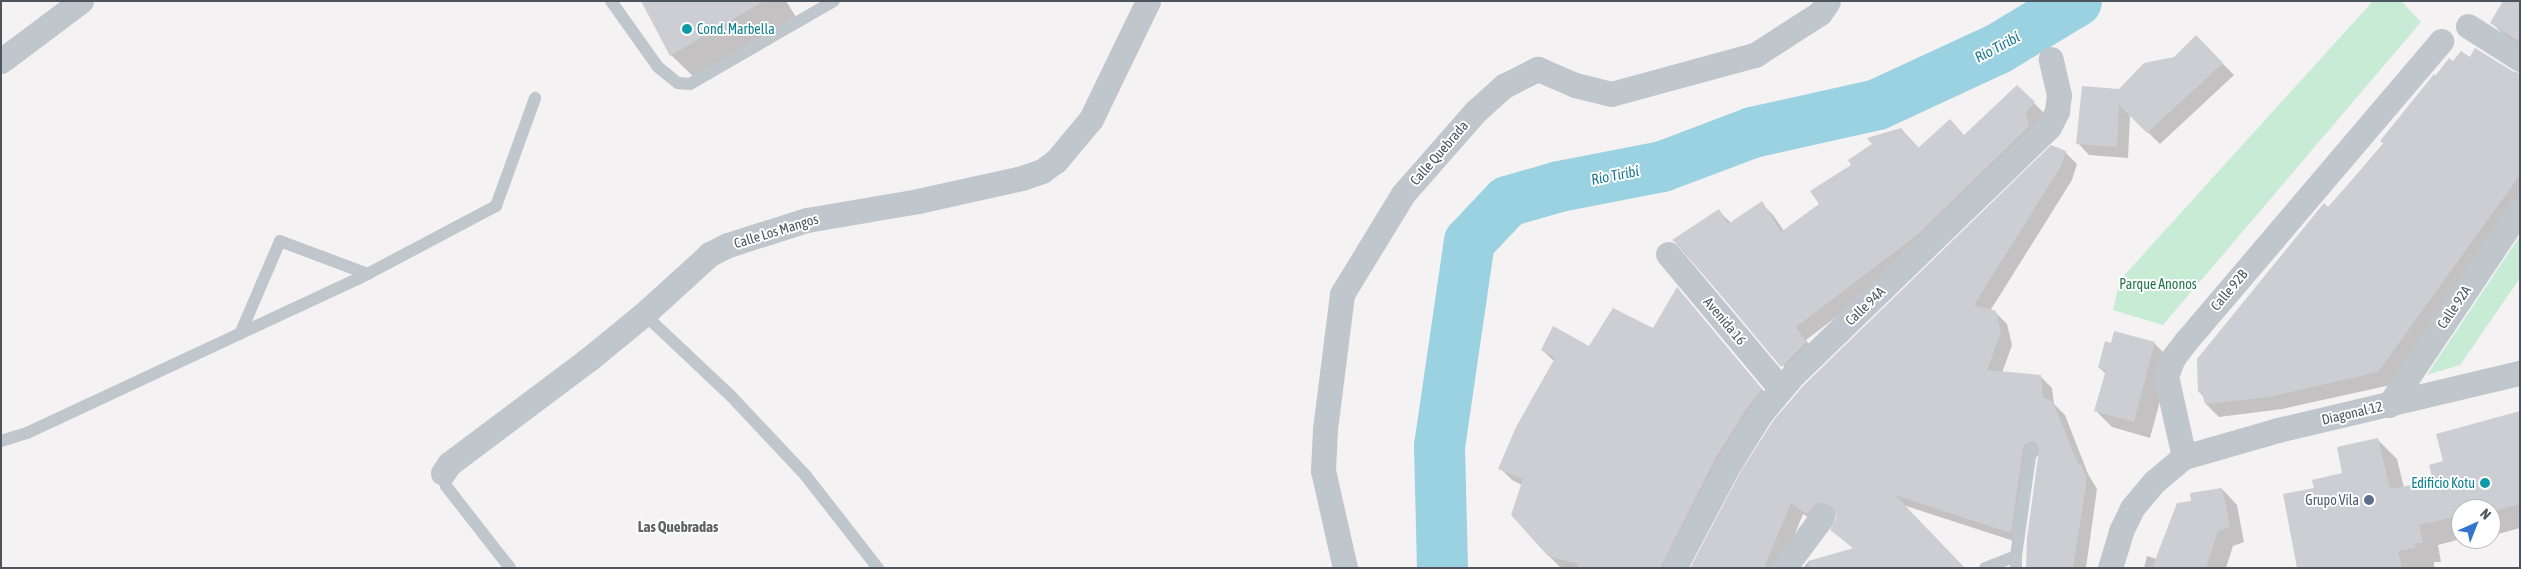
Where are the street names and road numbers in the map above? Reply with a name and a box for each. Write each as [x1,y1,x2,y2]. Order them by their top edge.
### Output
street label: Calle Quebrada [1406,117,1472,189]
street label: Calle Los Mangos [732,210,820,252]
street label: Calle 92B [2207,266,2251,314]
street label: Calle 92A [2434,282,2474,332]
street label: Calle 94A [1842,283,1888,329]
street label: Avenida 16 [1700,294,1750,348]
street label: Diagonal 12 [2320,398,2384,428]

